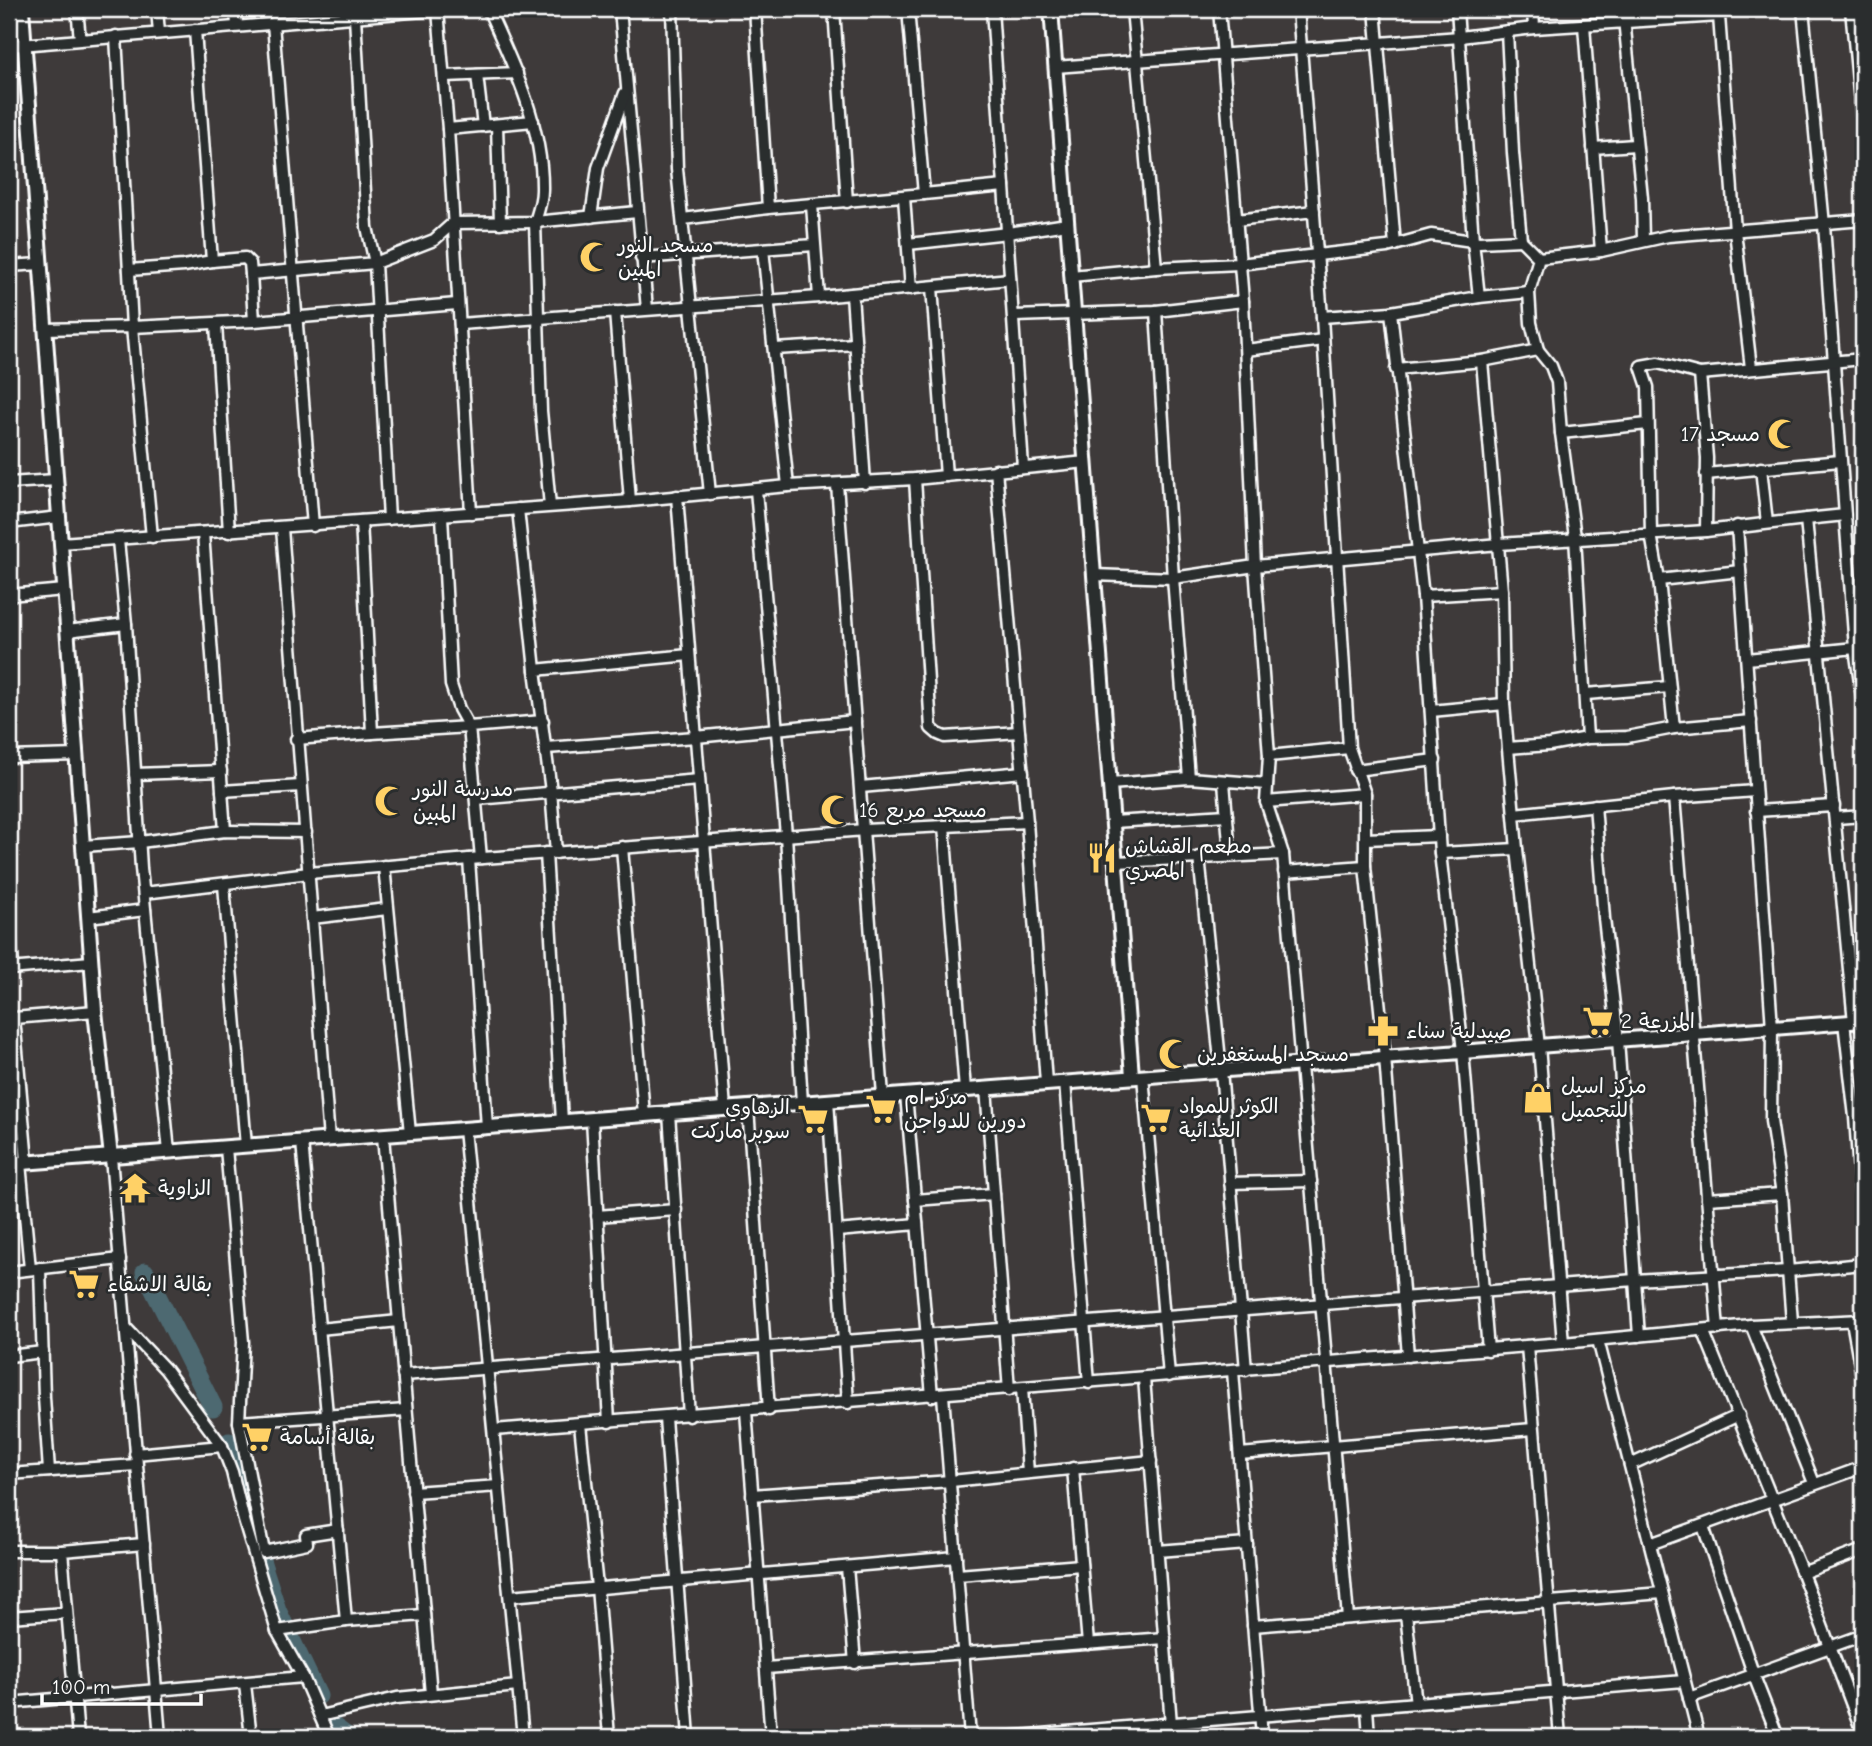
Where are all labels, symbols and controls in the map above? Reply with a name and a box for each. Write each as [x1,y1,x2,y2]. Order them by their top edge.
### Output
place label: مسجد النور المبين [616,233,714,282]
mosque icon: مسجد النور المبين [578,240,612,274]
mosque icon: مسجد 17 [1766,417,1800,451]
place label: مسجد 17 [1681,422,1760,446]
place label: مدرسة النور المبين [411,777,513,826]
mosque icon: مدرسة النور المبين [373,784,407,818]
mosque icon: مسجد مربع 16 [819,793,853,827]
place label: مسجد مربع 16 [859,798,987,825]
place label: مطعم القشاش المصري [1125,834,1252,885]
restaurant icon: مطعم القشاش المصري [1085,841,1119,875]
supermarket icon: المزرعة 2 [1581,1004,1615,1038]
place label: المزرعة 2 [1621,1009,1695,1033]
pharmacy icon: صيدلية سناء [1366,1014,1400,1048]
place label: صيدلية سناء [1406,1019,1512,1043]
mosque icon: مسجد المستغفرين [1157,1037,1191,1071]
place label: مسجد المستغفرين [1197,1042,1349,1066]
place label: مركز اسيل للتجميل [1561,1074,1647,1122]
shop icon: مركز اسيل للتجميل [1521,1081,1555,1115]
place label: مركز ام دورين للدواجن [904,1085,1027,1133]
supermarket icon: مركز ام دورين للدواجن [864,1092,898,1126]
place label: الكوثر للمواد الغذائية [1179,1094,1279,1142]
place label: الزهاوي سوبر ماركت [691,1095,790,1144]
supermarket icon: الكوثر للمواد الغذائية [1139,1101,1173,1135]
supermarket icon: الزهاوي سوبر ماركت [796,1102,830,1136]
temple icon: الزاوية [118,1171,152,1205]
place label: الزاوية [158,1176,211,1200]
supermarket icon: بقالة الاشقاء [67,1267,101,1301]
place label: بقالة الاشقاء [107,1272,212,1297]
supermarket icon: بقالة أسامة [240,1420,274,1454]
place label: بقالة أسامة [280,1425,375,1450]
scale bar [42,1662,201,1706]
text: 100 m [52,1675,110,1699]

